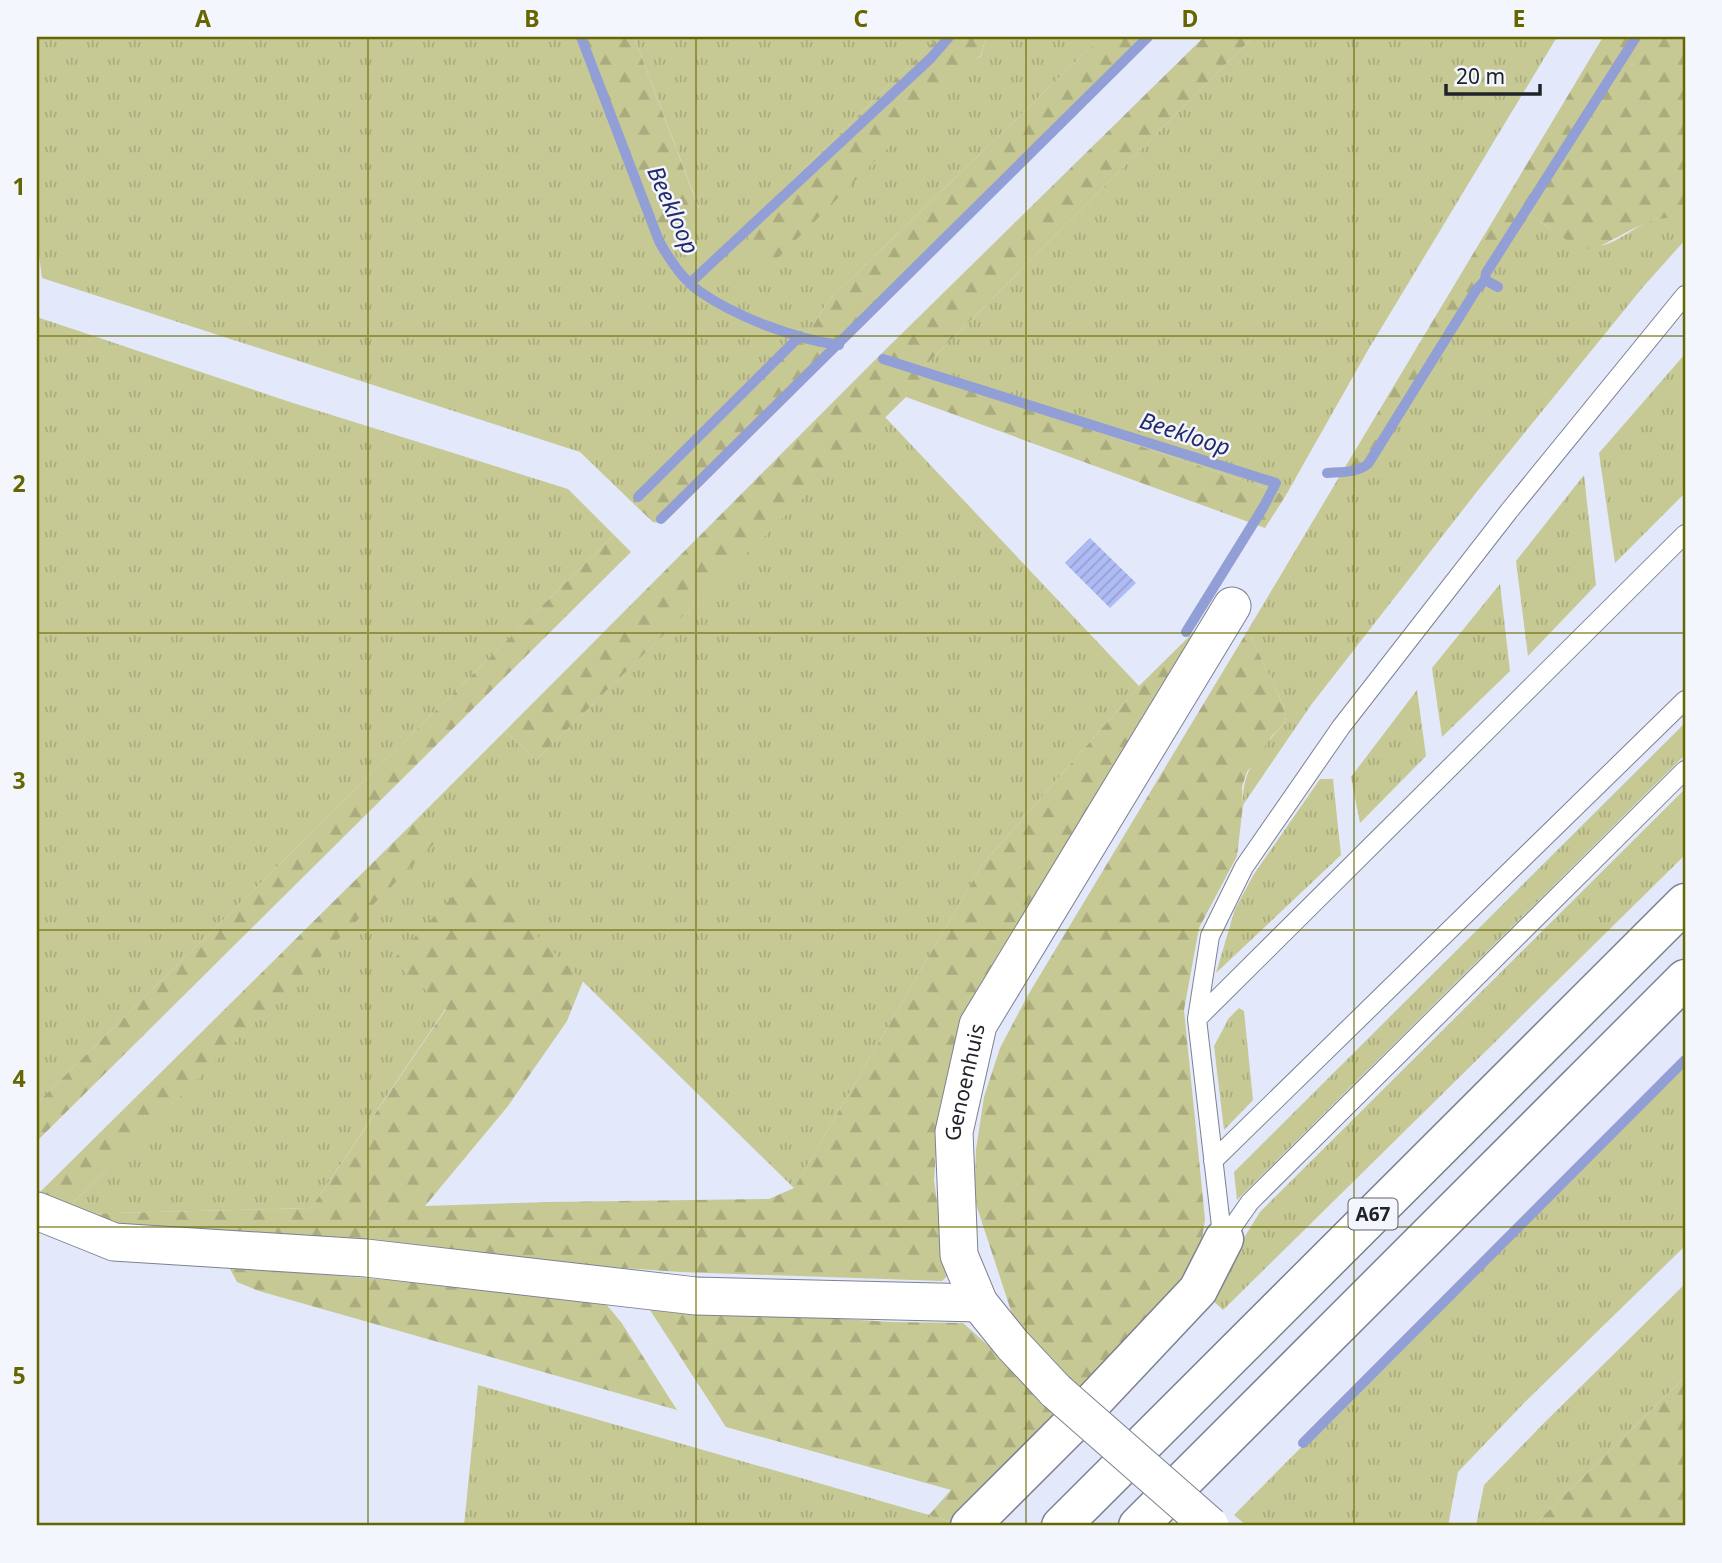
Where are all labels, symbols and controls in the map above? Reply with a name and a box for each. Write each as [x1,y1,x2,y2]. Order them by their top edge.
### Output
text: A [195,2,211,34]
text: B [524,2,540,34]
text: C [854,2,869,34]
text: D [1182,2,1198,34]
text: E [1513,2,1525,34]
scale bar [1446,52,1540,96]
text: 20 m [1456,62,1505,90]
water label: Beekloop [640,160,708,259]
text: 1 [12,170,26,202]
water label: Beekloop [1136,403,1235,463]
text: 2 [12,467,26,499]
text: 3 [12,764,26,796]
street label: Genoenhuis [939,1021,991,1141]
text: 4 [12,1062,26,1094]
road number: A67 [1348,1198,1398,1230]
text: 5 [12,1359,26,1391]

